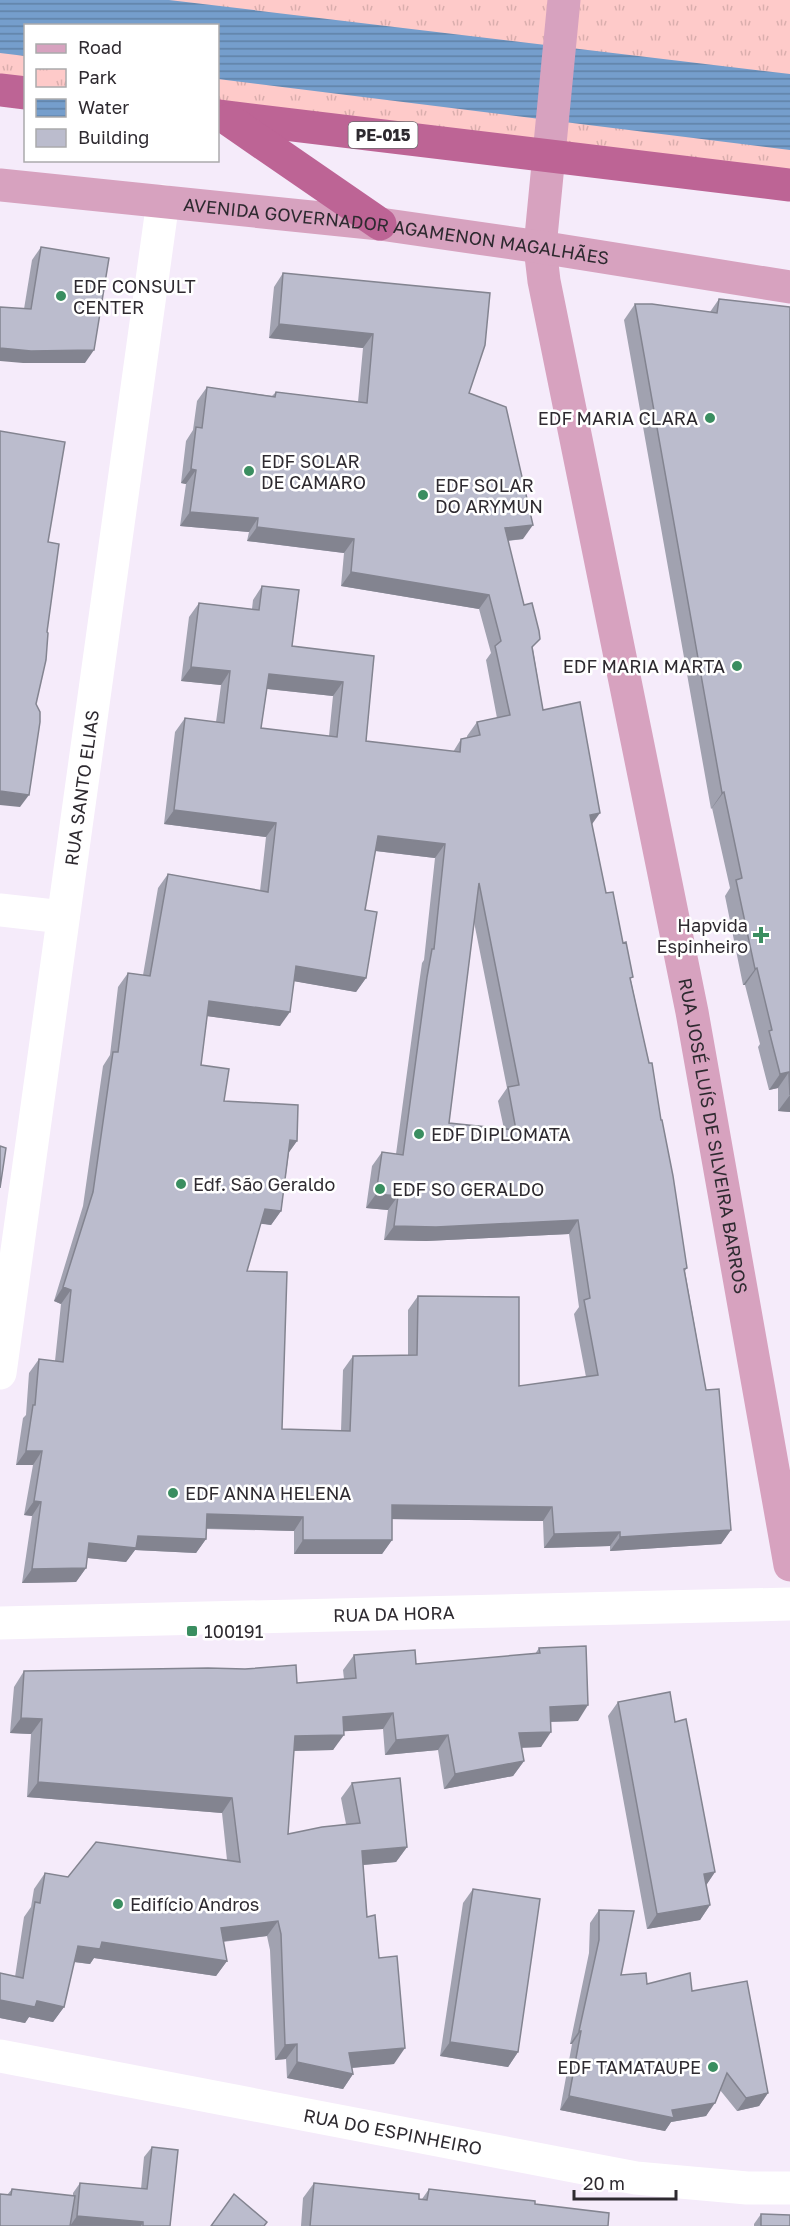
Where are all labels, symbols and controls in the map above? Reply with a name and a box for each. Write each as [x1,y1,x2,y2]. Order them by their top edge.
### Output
legend [24,24,219,162]
text: Road [78,36,122,58]
text: Park [78,66,117,88]
text: Water [78,96,129,118]
road number: PE-015 [348,122,418,148]
text: Building [78,126,149,148]
street label: AVENIDA GOVERNADOR AGAMENON MAGALHÃES [182,193,611,269]
place label: EDF CONSULT CENTER [73,275,196,318]
marker: EDF CONSULT CENTER [54,289,68,303]
place label: EDF MARIA CLARA [538,407,698,429]
marker: EDF MARIA CLARA [703,411,717,425]
place label: EDF SOLAR DE CAMARO [261,450,366,493]
marker: EDF SOLAR DE CAMARO [242,464,256,478]
place label: EDF SOLAR DO ARYMUN [435,474,543,517]
marker: EDF SOLAR DO ARYMUN [416,488,430,502]
place label: EDF MARIA MARTA [563,655,725,677]
marker: EDF MARIA MARTA [730,659,744,673]
street label: RUA SANTO ELIAS [60,708,103,867]
place label: Hapvida Espinheiro [657,914,748,957]
marker: Hapvida Espinheiro [752,926,770,944]
street label: RUA JOSÉ LUÍS DE SILVEIRA BARROS [674,976,753,1296]
place label: EDF DIPLOMATA [431,1123,571,1145]
marker: EDF DIPLOMATA [412,1127,426,1141]
place label: Edf. São Geraldo [193,1173,335,1195]
marker: Edf. São Geraldo [174,1177,188,1191]
place label: EDF SO GERALDO [392,1178,544,1200]
marker: EDF SO GERALDO [373,1182,387,1196]
place label: EDF ANNA HELENA [185,1482,351,1504]
marker: EDF ANNA HELENA [166,1486,180,1500]
street label: RUA DA HORA [333,1601,455,1626]
place label: 100191 [204,1620,264,1642]
marker: 100191 [185,1624,199,1638]
place label: Edifício Andros [130,1893,259,1915]
marker: Edifício Andros [111,1897,125,1911]
place label: EDF TAMATAUPE [557,2056,701,2078]
marker: EDF TAMATAUPE [706,2060,720,2074]
street label: RUA DO ESPINHEIRO [302,2103,484,2159]
scale bar [574,2163,676,2201]
text: 20 m [583,2172,625,2194]

